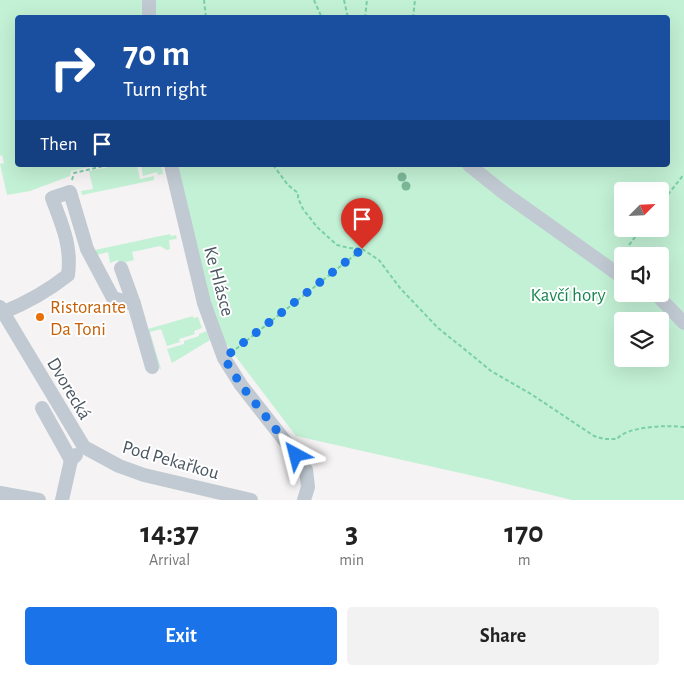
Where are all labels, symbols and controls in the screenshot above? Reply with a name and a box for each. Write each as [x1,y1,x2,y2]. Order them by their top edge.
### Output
icon: right [40,35,105,100]
text: 70 m [123,37,190,72]
text: Turn right [123,78,207,100]
icon: arrive [88,130,116,158]
text: Then [40,135,78,154]
north arrow [614,182,669,238]
map controls [614,182,669,367]
pin [341,198,383,249]
icon: arrive [348,205,376,233]
street label: Ke Hlásce [200,244,237,318]
button: sound [614,247,669,302]
park label: Kavčí hory [530,286,606,305]
place label: Ristorante Da Toni [50,298,126,339]
marker: Ristorante Da Toni [34,311,46,323]
button: layers [614,312,669,367]
street label: Dvorecká [43,355,95,423]
position arrow [269,428,321,480]
street label: Pod Pekařkou [120,438,221,483]
text: 14:37 [140,518,199,548]
text: 3 [345,518,358,548]
text: 170 [504,518,544,548]
text: Arrival [149,552,190,568]
text: min [339,552,364,568]
text: m [518,552,530,568]
button: Exit [25,607,337,665]
button: Share [347,607,659,665]

